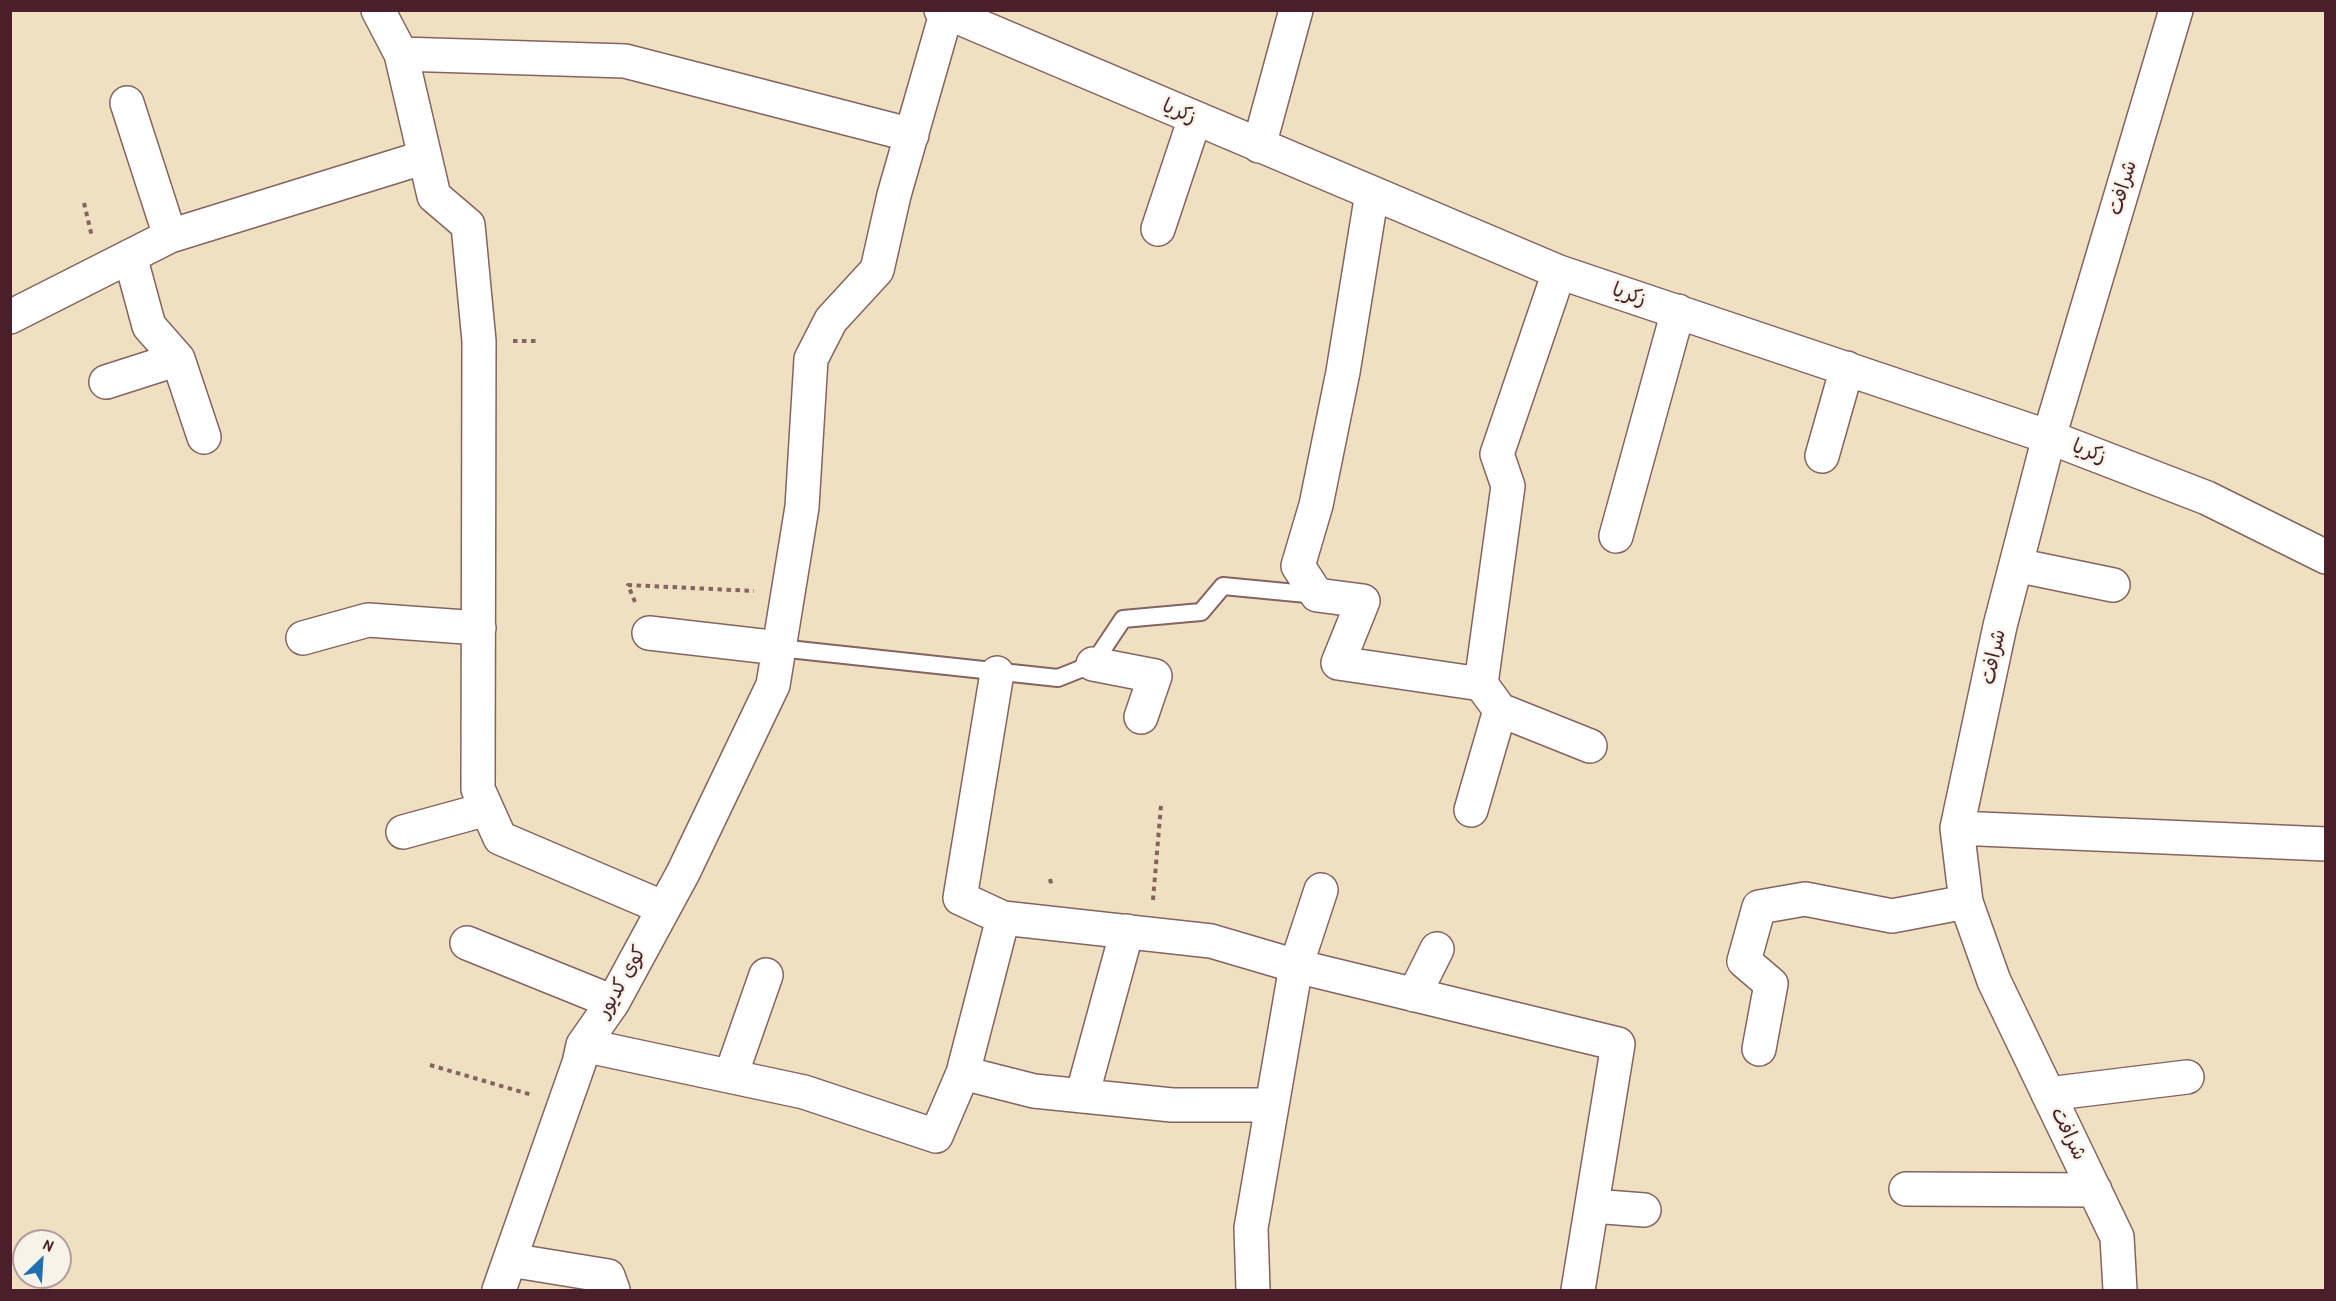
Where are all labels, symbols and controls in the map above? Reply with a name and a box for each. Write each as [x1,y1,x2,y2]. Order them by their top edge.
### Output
street label: زکریا [1159,94,1199,130]
street label: شرافت [2103,158,2143,218]
street label: زکریا [1609,278,1649,312]
street label: زکریا [2069,435,2109,469]
street label: شرافت [1976,627,2012,687]
street label: کوی کدیور [592,942,652,1022]
street label: شرافت [2045,1104,2091,1164]
north arrow [12,1229,72,1289]
text: N [40,1233,57,1256]

